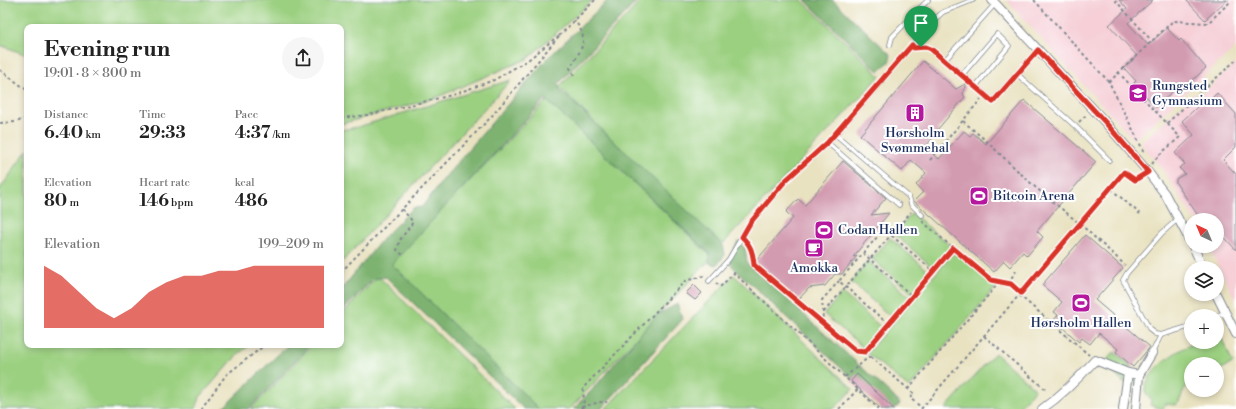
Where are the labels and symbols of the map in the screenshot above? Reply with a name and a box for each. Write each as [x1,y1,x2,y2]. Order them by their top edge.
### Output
pin [904,6,938,47]
place label: Rungsted Gymnasium [1152,78,1223,109]
school or university icon: Rungsted Gymnasium [1127,82,1149,104]
building icon: Hørsholm Svømmehal [904,102,926,124]
place label: Hørsholm Svømmehal [881,125,949,156]
sports icon: Bitcoin Arena [968,185,990,207]
place label: Bitcoin Arena [992,188,1075,204]
north arrow [1184,213,1224,253]
sports icon: Codan Hallen [813,219,835,241]
place label: Codan Hallen [838,222,918,238]
cafe icon: Amokka [803,237,825,259]
place label: Amokka [789,260,839,276]
sports icon: Hørsholm Hallen [1070,292,1092,314]
place label: Hørsholm Hallen [1031,315,1132,331]

